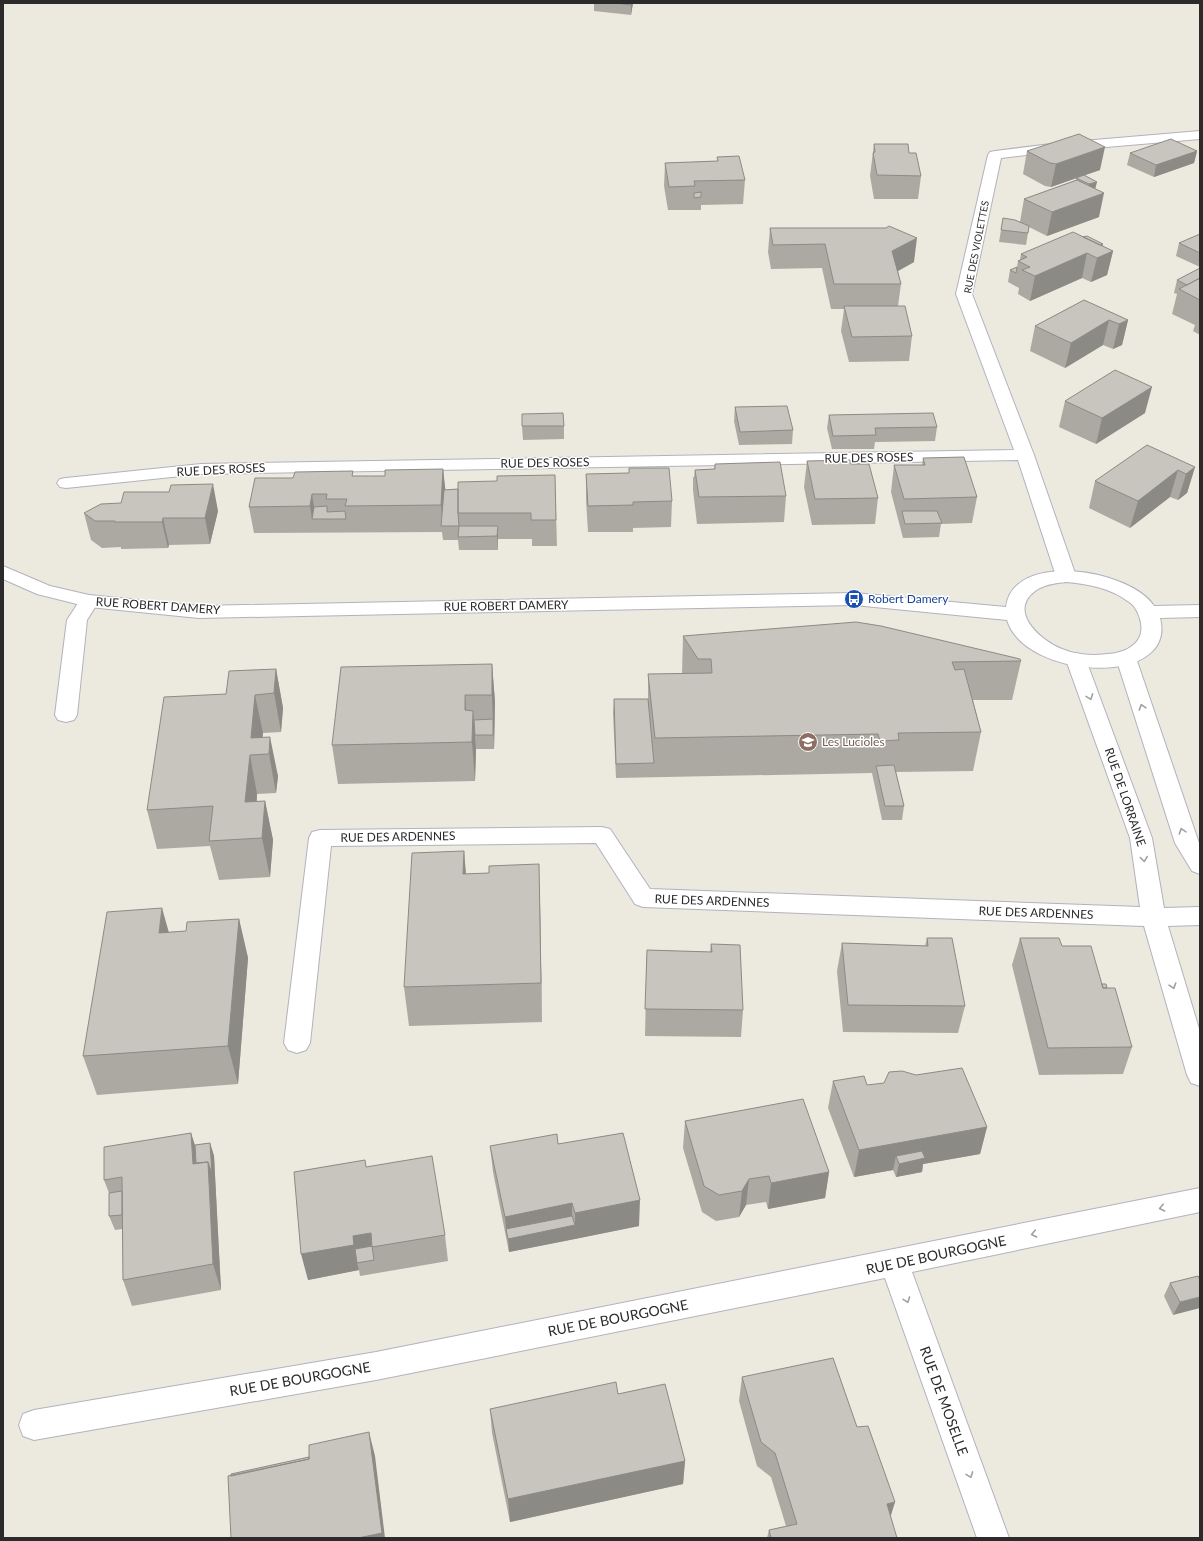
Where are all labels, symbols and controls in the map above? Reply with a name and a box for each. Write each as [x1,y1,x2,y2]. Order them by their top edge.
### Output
street label: RUE DES VIOLETTES [961,200,991,294]
street label: RUE DES ROSES [824,449,914,466]
street label: RUE DES ROSES [500,454,590,471]
street label: RUE DES ROSES [176,460,266,479]
bus stop icon: Robert Damery [843,588,865,610]
place label: Robert Damery [868,591,949,606]
street label: RUE ROBERT DAMERY [95,594,221,617]
street label: RUE ROBERT DAMERY [443,597,569,614]
one-way arrow [1085,693,1093,700]
one-way arrow [1138,704,1146,711]
school or university icon: Les Lucioles [797,731,819,753]
place label: Les Lucioles [822,734,885,749]
street label: RUE DE LORRAINE [1102,746,1149,848]
street label: RUE DES ARDENNES [340,828,456,845]
one-way arrow [1178,828,1187,835]
one-way arrow [1139,856,1148,862]
street label: RUE DES ARDENNES [654,891,770,910]
street label: RUE DES ARDENNES [978,903,1094,922]
one-way arrow [1168,982,1177,989]
one-way arrow [1159,1204,1165,1212]
one-way arrow [1031,1230,1038,1238]
street label: RUE DE BOURGOGNE [864,1231,1007,1278]
street label: RUE DE BOURGOGNE [546,1296,690,1339]
one-way arrow [902,1297,911,1304]
street label: RUE DE MOSELLE [917,1344,972,1458]
street label: RUE DE BOURGOGNE [228,1358,372,1399]
one-way arrow [966,1471,974,1478]

